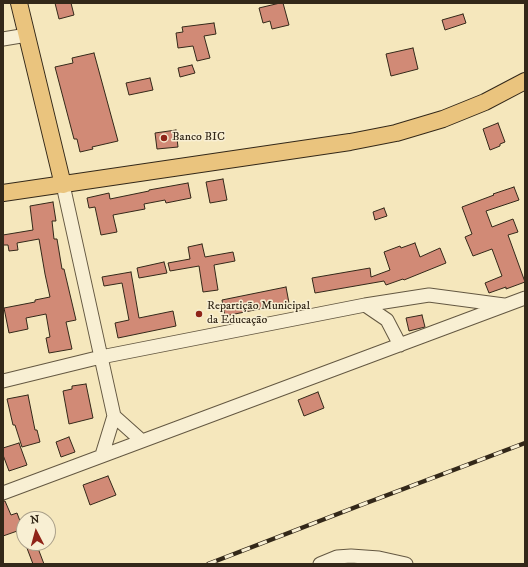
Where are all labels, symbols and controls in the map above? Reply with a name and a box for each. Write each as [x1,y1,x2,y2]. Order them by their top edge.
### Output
place label: Banco BIC [172,131,225,145]
marker: Banco BIC [159,133,169,143]
place label: Repartição Municipal da Educação [207,300,310,328]
marker: Repartição Municipal da Educação [194,309,204,319]
north arrow [16,511,56,551]
text: N [30,513,40,527]

